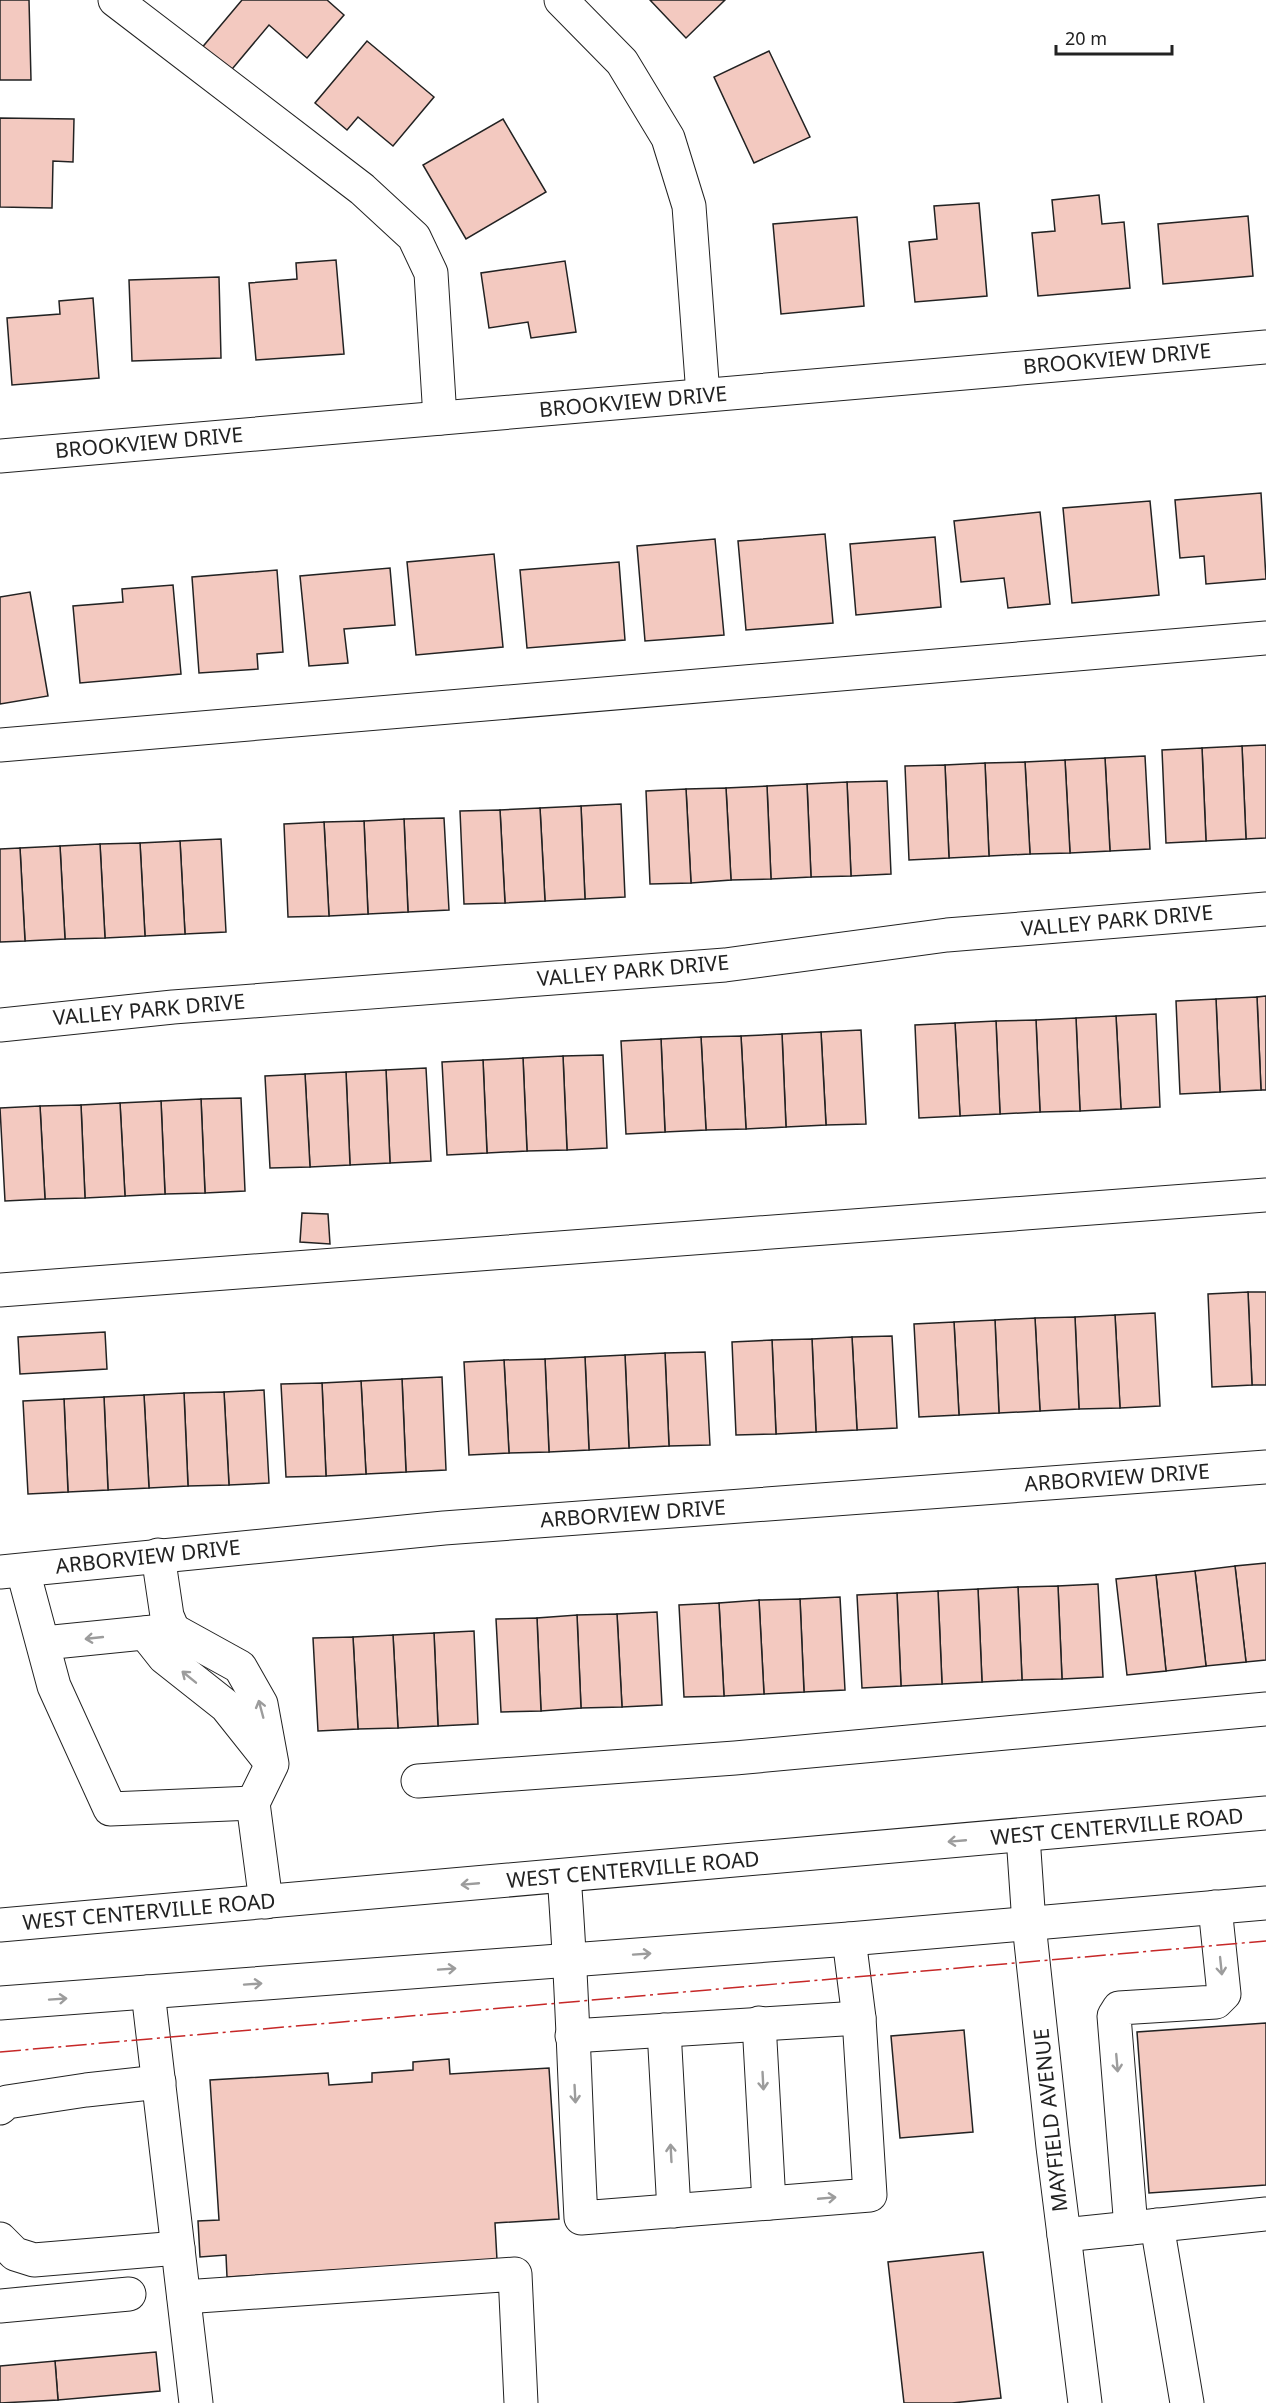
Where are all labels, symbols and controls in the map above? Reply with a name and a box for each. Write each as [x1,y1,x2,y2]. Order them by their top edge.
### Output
scale bar [1056,18,1172,56]
text: 20 m [1065,26,1107,50]
street label: BROOKVIEW DRIVE [1022,336,1212,380]
street label: BROOKVIEW DRIVE [538,379,728,423]
street label: BROOKVIEW DRIVE [54,420,244,464]
street label: VALLEY PARK DRIVE [1020,898,1214,942]
street label: VALLEY PARK DRIVE [536,948,730,992]
street label: VALLEY PARK DRIVE [52,987,246,1031]
street label: ARBORVIEW DRIVE [1023,1457,1211,1497]
street label: ARBORVIEW DRIVE [539,1493,727,1533]
street label: ARBORVIEW DRIVE [54,1532,242,1580]
one-way arrow [85,1633,105,1644]
one-way arrow [181,1670,197,1683]
one-way arrow [255,1700,266,1719]
street label: WEST CENTERVILLE ROAD [989,1801,1245,1851]
one-way arrow [947,1836,967,1847]
street label: WEST CENTERVILLE ROAD [505,1844,761,1894]
one-way arrow [460,1879,480,1890]
street label: WEST CENTERVILLE ROAD [21,1886,277,1936]
one-way arrow [631,1948,651,1959]
one-way arrow [1216,1955,1227,1975]
one-way arrow [437,1963,457,1974]
one-way arrow [242,1978,262,1989]
one-way arrow [48,1993,68,2004]
street label: MAYFIELD AVENUE [1026,2027,1074,2213]
one-way arrow [1112,2053,1123,2073]
one-way arrow [757,2071,768,2091]
one-way arrow [569,2084,580,2104]
one-way arrow [666,2143,677,2163]
one-way arrow [817,2193,837,2204]

